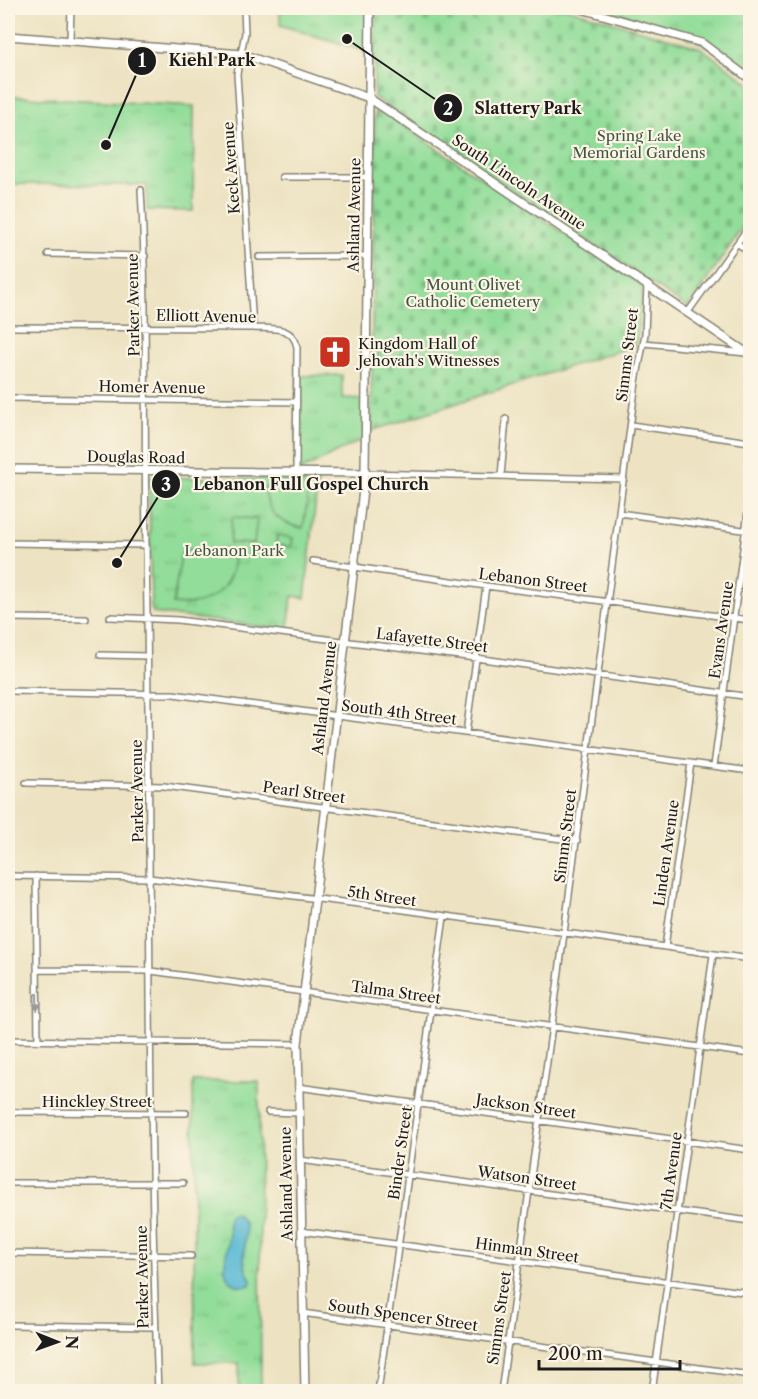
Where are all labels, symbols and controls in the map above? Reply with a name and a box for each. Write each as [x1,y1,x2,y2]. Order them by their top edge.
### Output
callout: Kiehl Park [127,44,268,78]
text: 1 [138,50,146,72]
text: Kiehl Park [169,50,256,70]
callout: Slattery Park [433,91,594,125]
text: 2 [443,98,453,120]
text: Slattery Park [474,98,582,118]
street label: Keck Avenue [218,121,244,215]
park label: Spring Lake Memorial Gardens [572,126,706,162]
street label: South Lincoln Avenue [448,130,590,234]
street label: Ashland Avenue [343,158,364,273]
street label: Parker Avenue [123,253,143,357]
park label: Mount Olivet Catholic Cemetery [406,275,541,311]
street label: Elliott Avenue [156,306,256,326]
street label: Simms Street [612,306,642,403]
church icon: Kingdom Hall of Jehovah's Witnesses [317,334,353,370]
place label: Kingdom Hall of Jehovah's Witnesses [356,334,500,370]
street label: Homer Avenue [98,377,206,397]
street label: Douglas Road [87,447,185,467]
callout: Lebanon Full Gospel Church [151,467,441,501]
text: 3 [161,474,171,496]
text: Lebanon Full Gospel Church [193,474,429,494]
park label: Lebanon Park [184,541,285,560]
street label: Lebanon Street [477,564,589,596]
street label: Evans Avenue [705,580,737,680]
street label: Lafayette Street [375,624,490,656]
street label: Ashland Avenue [307,640,340,757]
street label: South 4th Street [340,696,458,729]
street label: Parker Avenue [127,739,147,843]
street label: Pearl Street [262,777,347,807]
street label: Simms Street [550,787,580,884]
street label: Linden Avenue [649,798,683,908]
street label: 5th Street [346,882,418,910]
street label: Talma Street [350,976,443,1008]
one-way arrow [33,992,42,1011]
street label: Jackson Street [473,1089,578,1123]
street label: Hinckley Street [42,1092,153,1111]
street label: Binder Street [384,1104,416,1201]
street label: Ashland Avenue [276,1127,297,1242]
street label: 7th Avenue [656,1131,686,1211]
street label: Watson Street [475,1161,578,1194]
street label: Parker Avenue [132,1225,152,1329]
street label: Hinman Street [474,1233,581,1267]
street label: Simms Street [483,1269,515,1366]
street label: South Spencer Street [327,1295,480,1335]
north arrow [27,1312,87,1372]
scale bar [539,1333,680,1371]
text: N [62,1335,82,1349]
text: 200 m [548,1343,603,1365]

